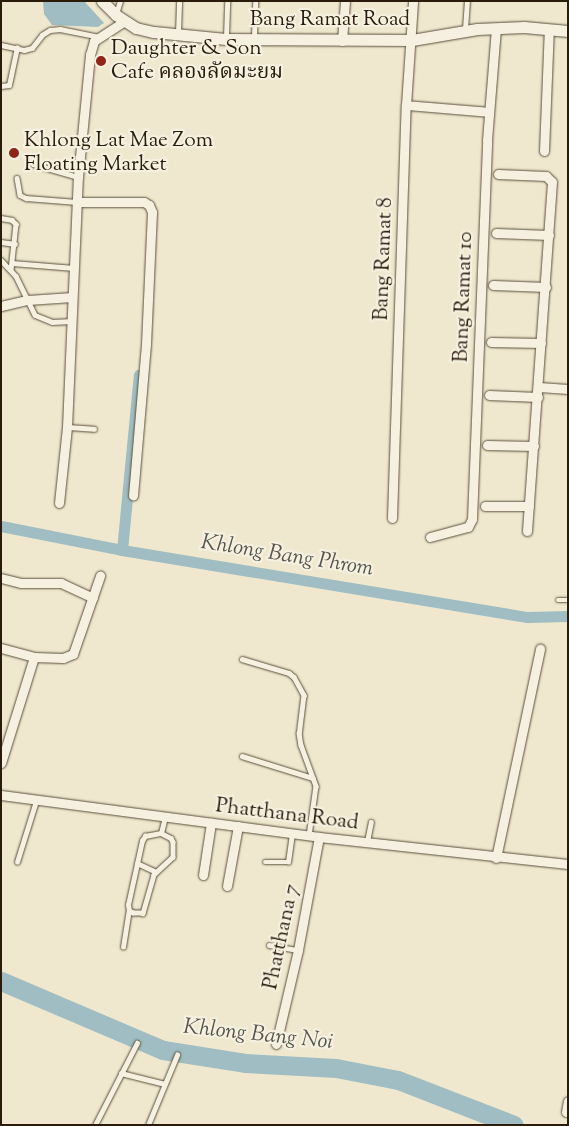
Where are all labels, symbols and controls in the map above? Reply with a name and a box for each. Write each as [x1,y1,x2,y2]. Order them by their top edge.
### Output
street label: Bang Ramat Road [250,7,410,33]
place label: Daughter & Son Cafe คลองลัดมะยม [111,36,283,86]
marker: Daughter & Son Cafe คลองลัดมะยม [95,55,107,67]
place label: Khlong Lat Mae Zom Floating Market [24,128,213,178]
marker: Khlong Lat Mae Zom Floating Market [8,147,20,159]
street label: Bang Ramat 8 [369,197,399,321]
street label: Bang Ramat 10 [449,231,479,363]
water label: Khlong Bang Phrom [199,530,375,584]
street label: Phatthana Road [214,794,360,836]
street label: Phatthana 7 [259,882,305,992]
water label: Khlong Bang Noi [182,1015,334,1057]

